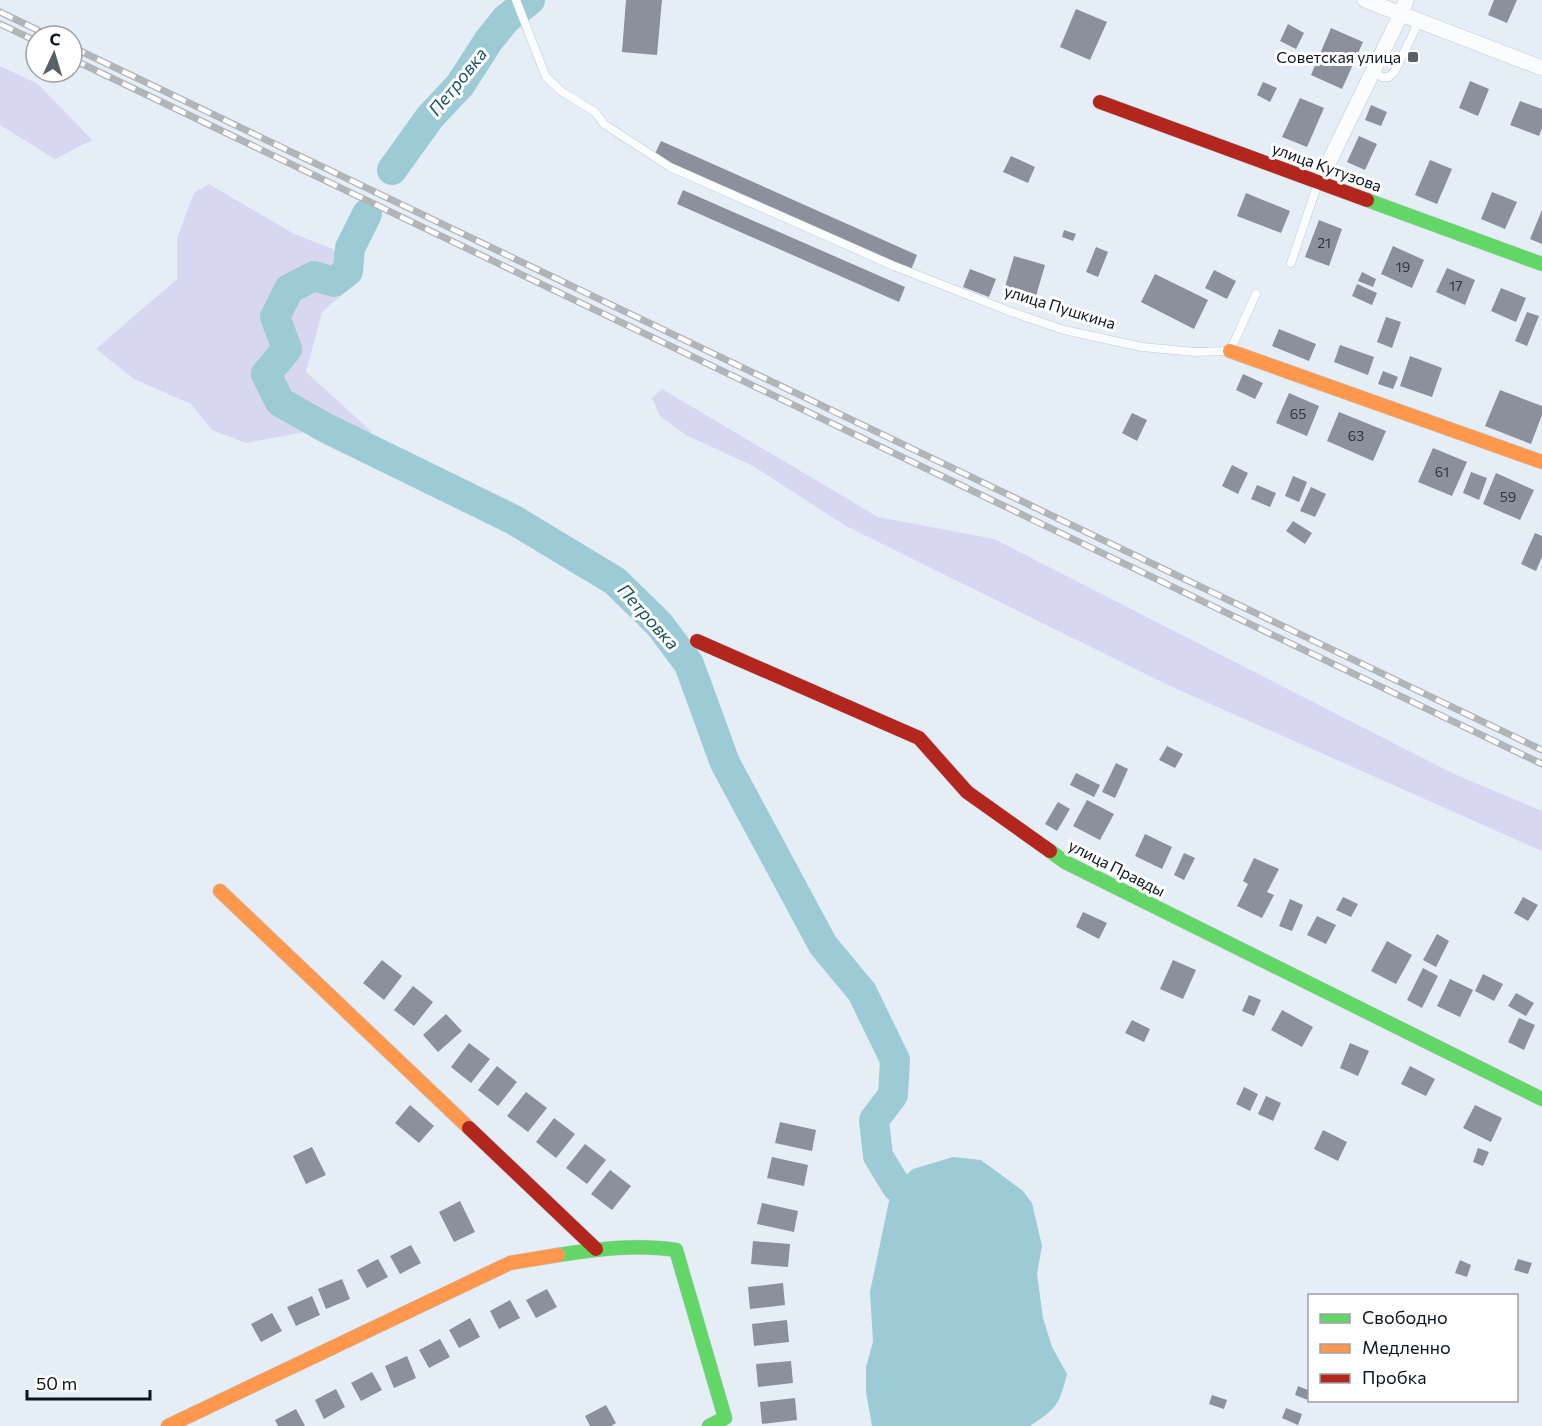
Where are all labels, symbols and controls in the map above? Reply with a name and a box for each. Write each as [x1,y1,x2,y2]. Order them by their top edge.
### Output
north arrow [24,24,84,84]
text: С [49,29,61,48]
water label: Петровка [423,43,491,120]
place label: Советская улица [1276,47,1401,66]
marker: Советская улица [1406,50,1420,64]
street label: улица Кутузова [1270,138,1385,195]
house number: 21 [1317,234,1331,251]
house number: 19 [1396,258,1410,275]
house number: 17 [1449,277,1463,294]
street label: улица Пушкина [1002,281,1118,332]
house number: 65 [1290,405,1306,422]
house number: 63 [1348,427,1364,444]
house number: 61 [1435,463,1449,480]
house number: 59 [1500,488,1516,505]
water label: Петровка [613,579,684,654]
street label: улица Правды [1066,835,1169,900]
legend [1308,1294,1518,1402]
text: Свободно [1362,1306,1448,1328]
text: Медленно [1362,1336,1451,1358]
scale bar [27,1363,150,1401]
text: Пробка [1362,1366,1427,1388]
text: 50 m [36,1372,77,1394]

